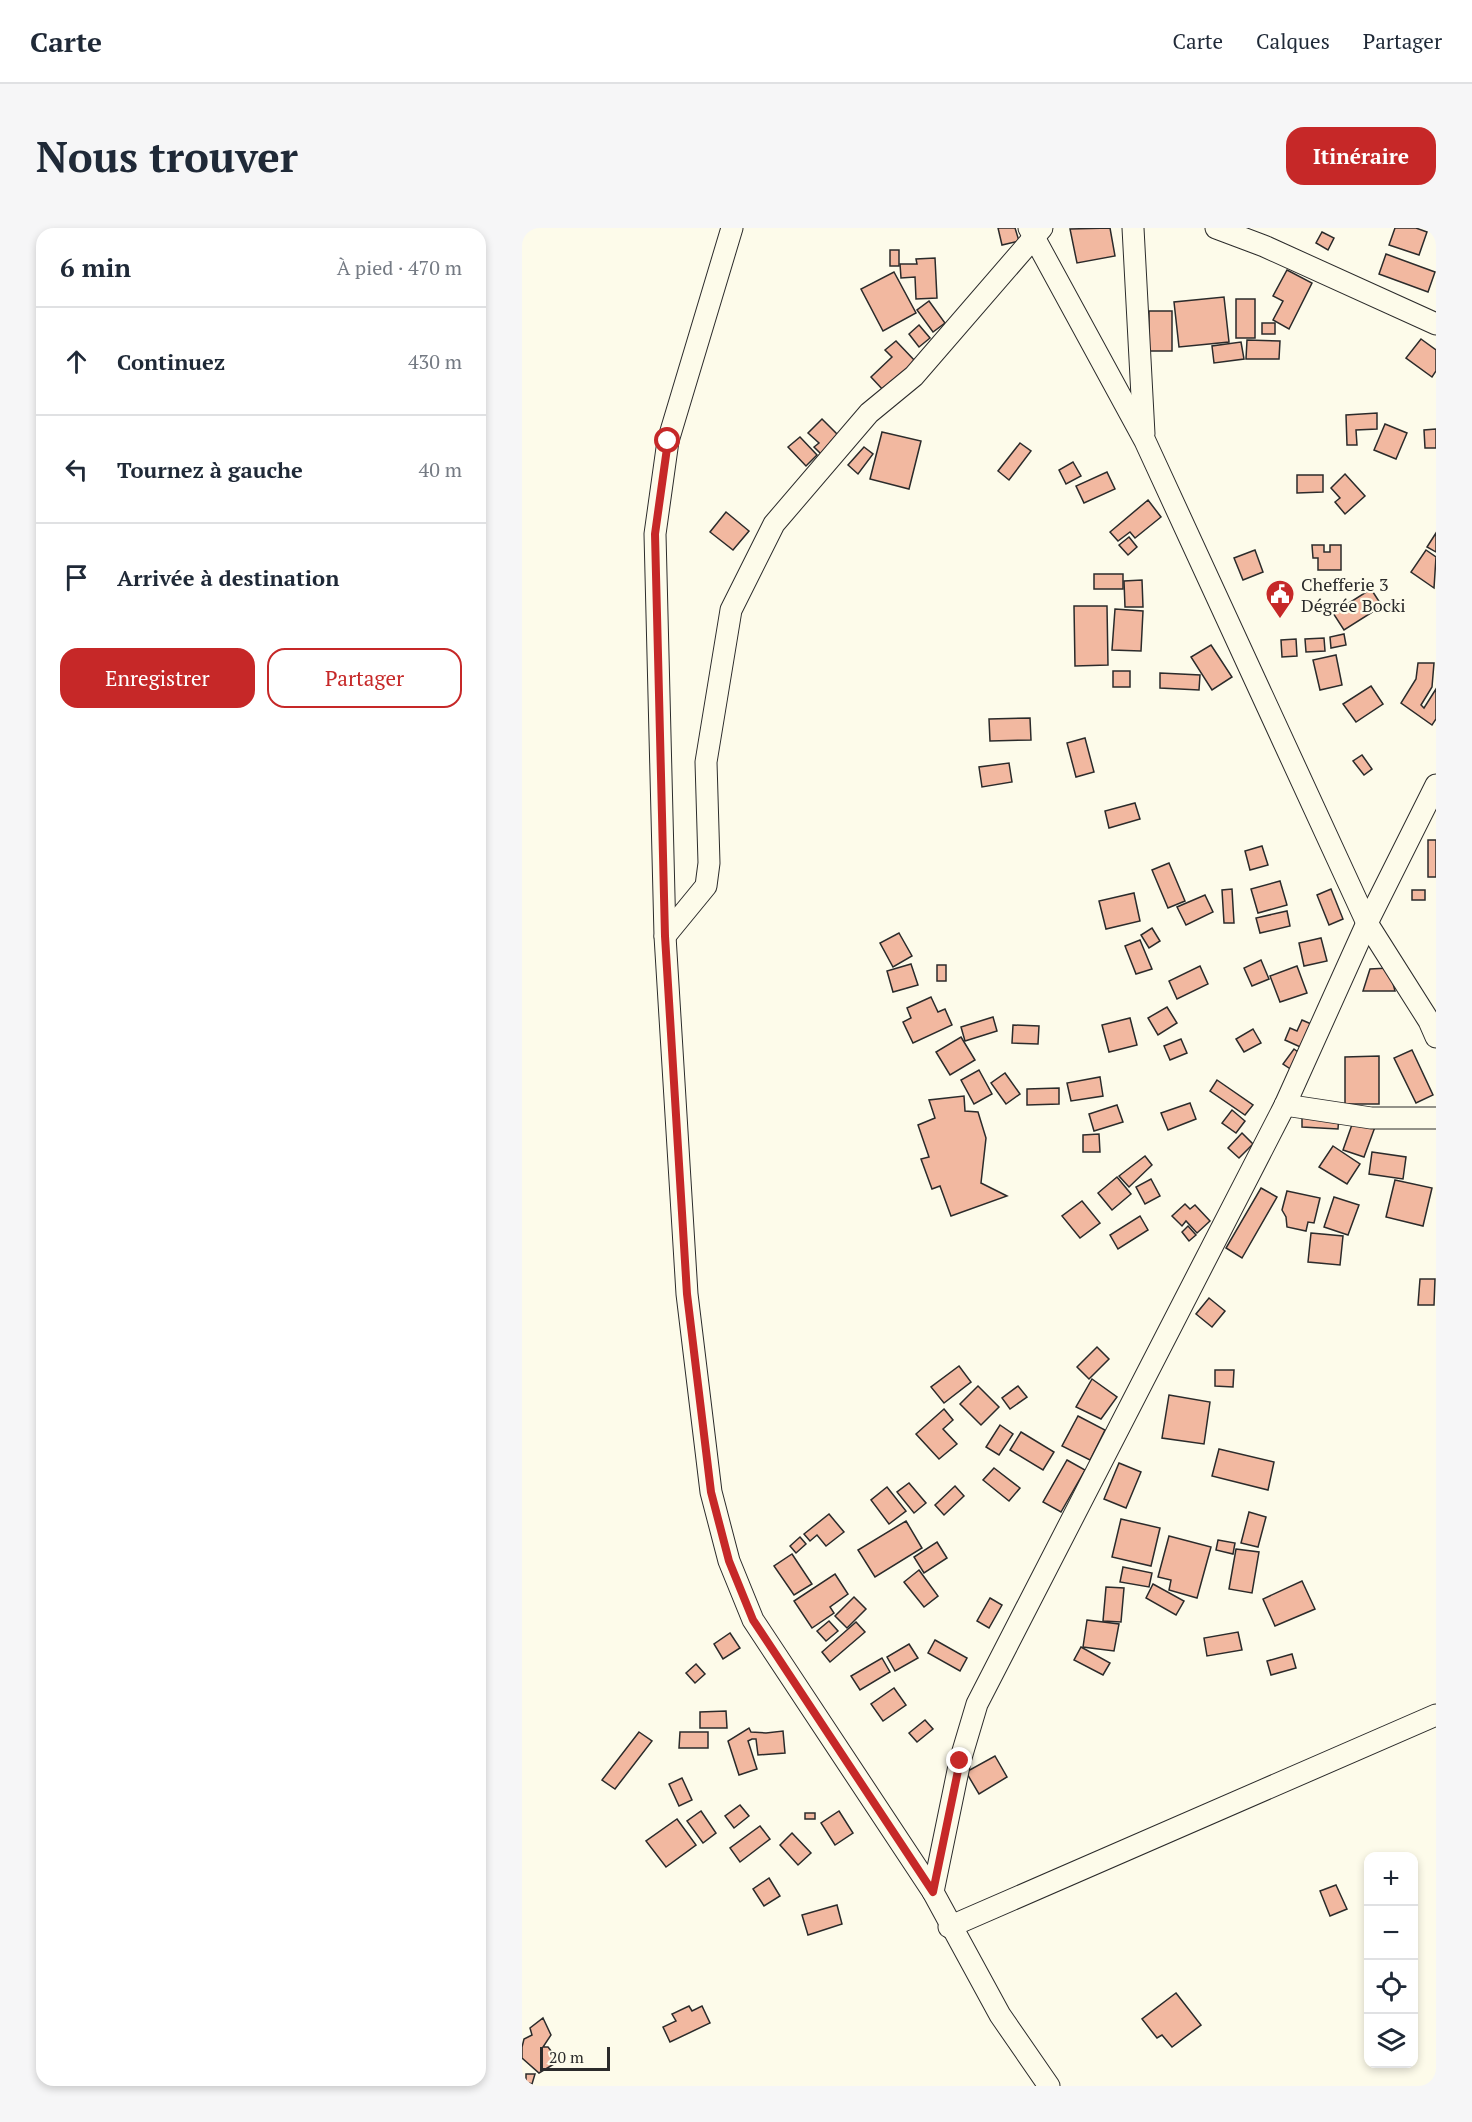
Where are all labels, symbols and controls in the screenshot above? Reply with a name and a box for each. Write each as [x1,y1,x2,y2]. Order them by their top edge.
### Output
text: Carte [30,23,102,60]
text: Carte [1173,27,1223,55]
text: Calques [1256,27,1330,55]
text: Partager [1363,27,1442,55]
button: Itinéraire [1286,127,1436,185]
text: Nous trouver [36,128,298,184]
text: 6 min [60,250,131,284]
text: À pied · 470 m [337,254,462,281]
icon: ahead [60,345,93,378]
text: Continuez [117,347,225,376]
text: 430 m [408,348,462,375]
route start [654,427,680,453]
icon: left [60,453,93,486]
text: Tournez à gauche [117,455,303,484]
text: 40 m [419,456,462,483]
icon: arrive [60,561,93,594]
text: Arrivée à destination [117,563,339,592]
place label: Chefferie 3 Dégrée Bocki [1301,572,1406,617]
public building icon: Chefferie 3 Dégrée Bocki [1264,578,1296,620]
button: Enregistrer [60,648,255,708]
button: Partager [267,648,462,708]
route end [946,1747,972,1773]
map controls [1364,1852,1418,2068]
button: + [1364,1852,1418,1906]
button: − [1364,1906,1418,1960]
button: locate [1364,1960,1418,2014]
button: layers [1364,2014,1418,2068]
scale bar [540,2044,610,2072]
text: 20 m [549,2046,584,2068]

